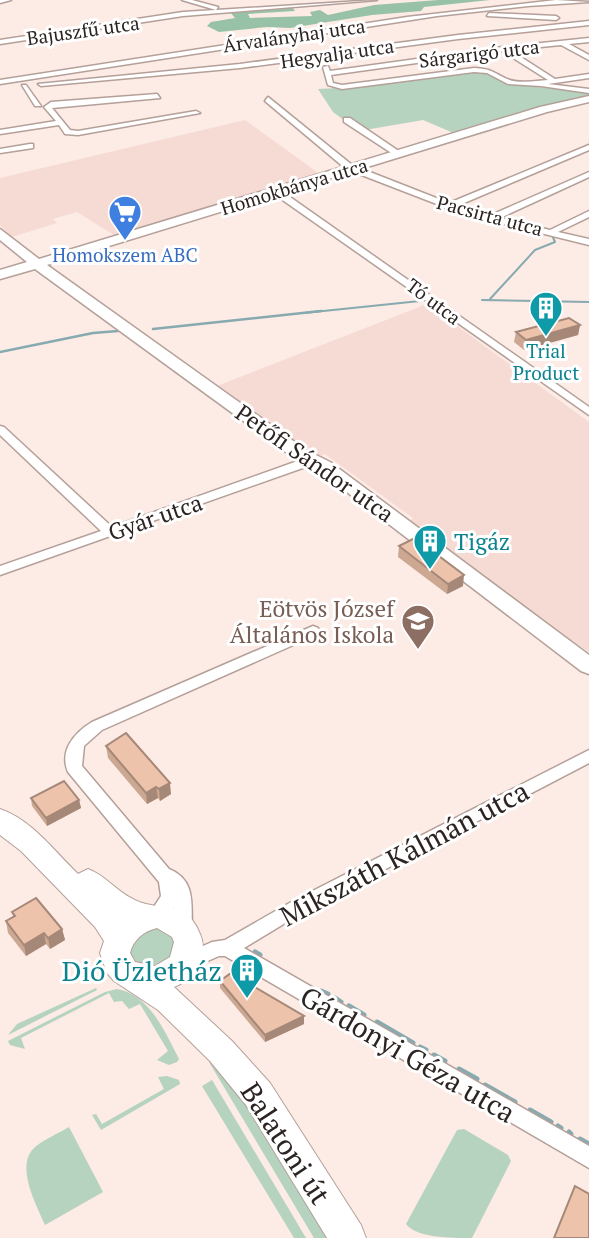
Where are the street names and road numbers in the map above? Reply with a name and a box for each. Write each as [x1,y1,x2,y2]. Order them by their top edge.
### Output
street label: Bajuszfű utca [25,10,141,50]
street label: Árvalányhaj utca [221,13,367,57]
street label: Hegyalja utca [279,33,396,73]
street label: Sárgarigó utca [417,33,541,73]
street label: Homokbánya utca [217,152,371,220]
street label: Pacsirta utca [434,189,546,241]
street label: Tó utca [402,272,467,330]
street label: Petőfi Sándor utca [230,397,401,529]
street label: Gyár utca [104,486,207,548]
street label: Mikszáth Kálmán utca [273,772,535,934]
street label: Gárdonyi Géza utca [294,977,522,1131]
street label: Balatoni út [233,1075,339,1212]

